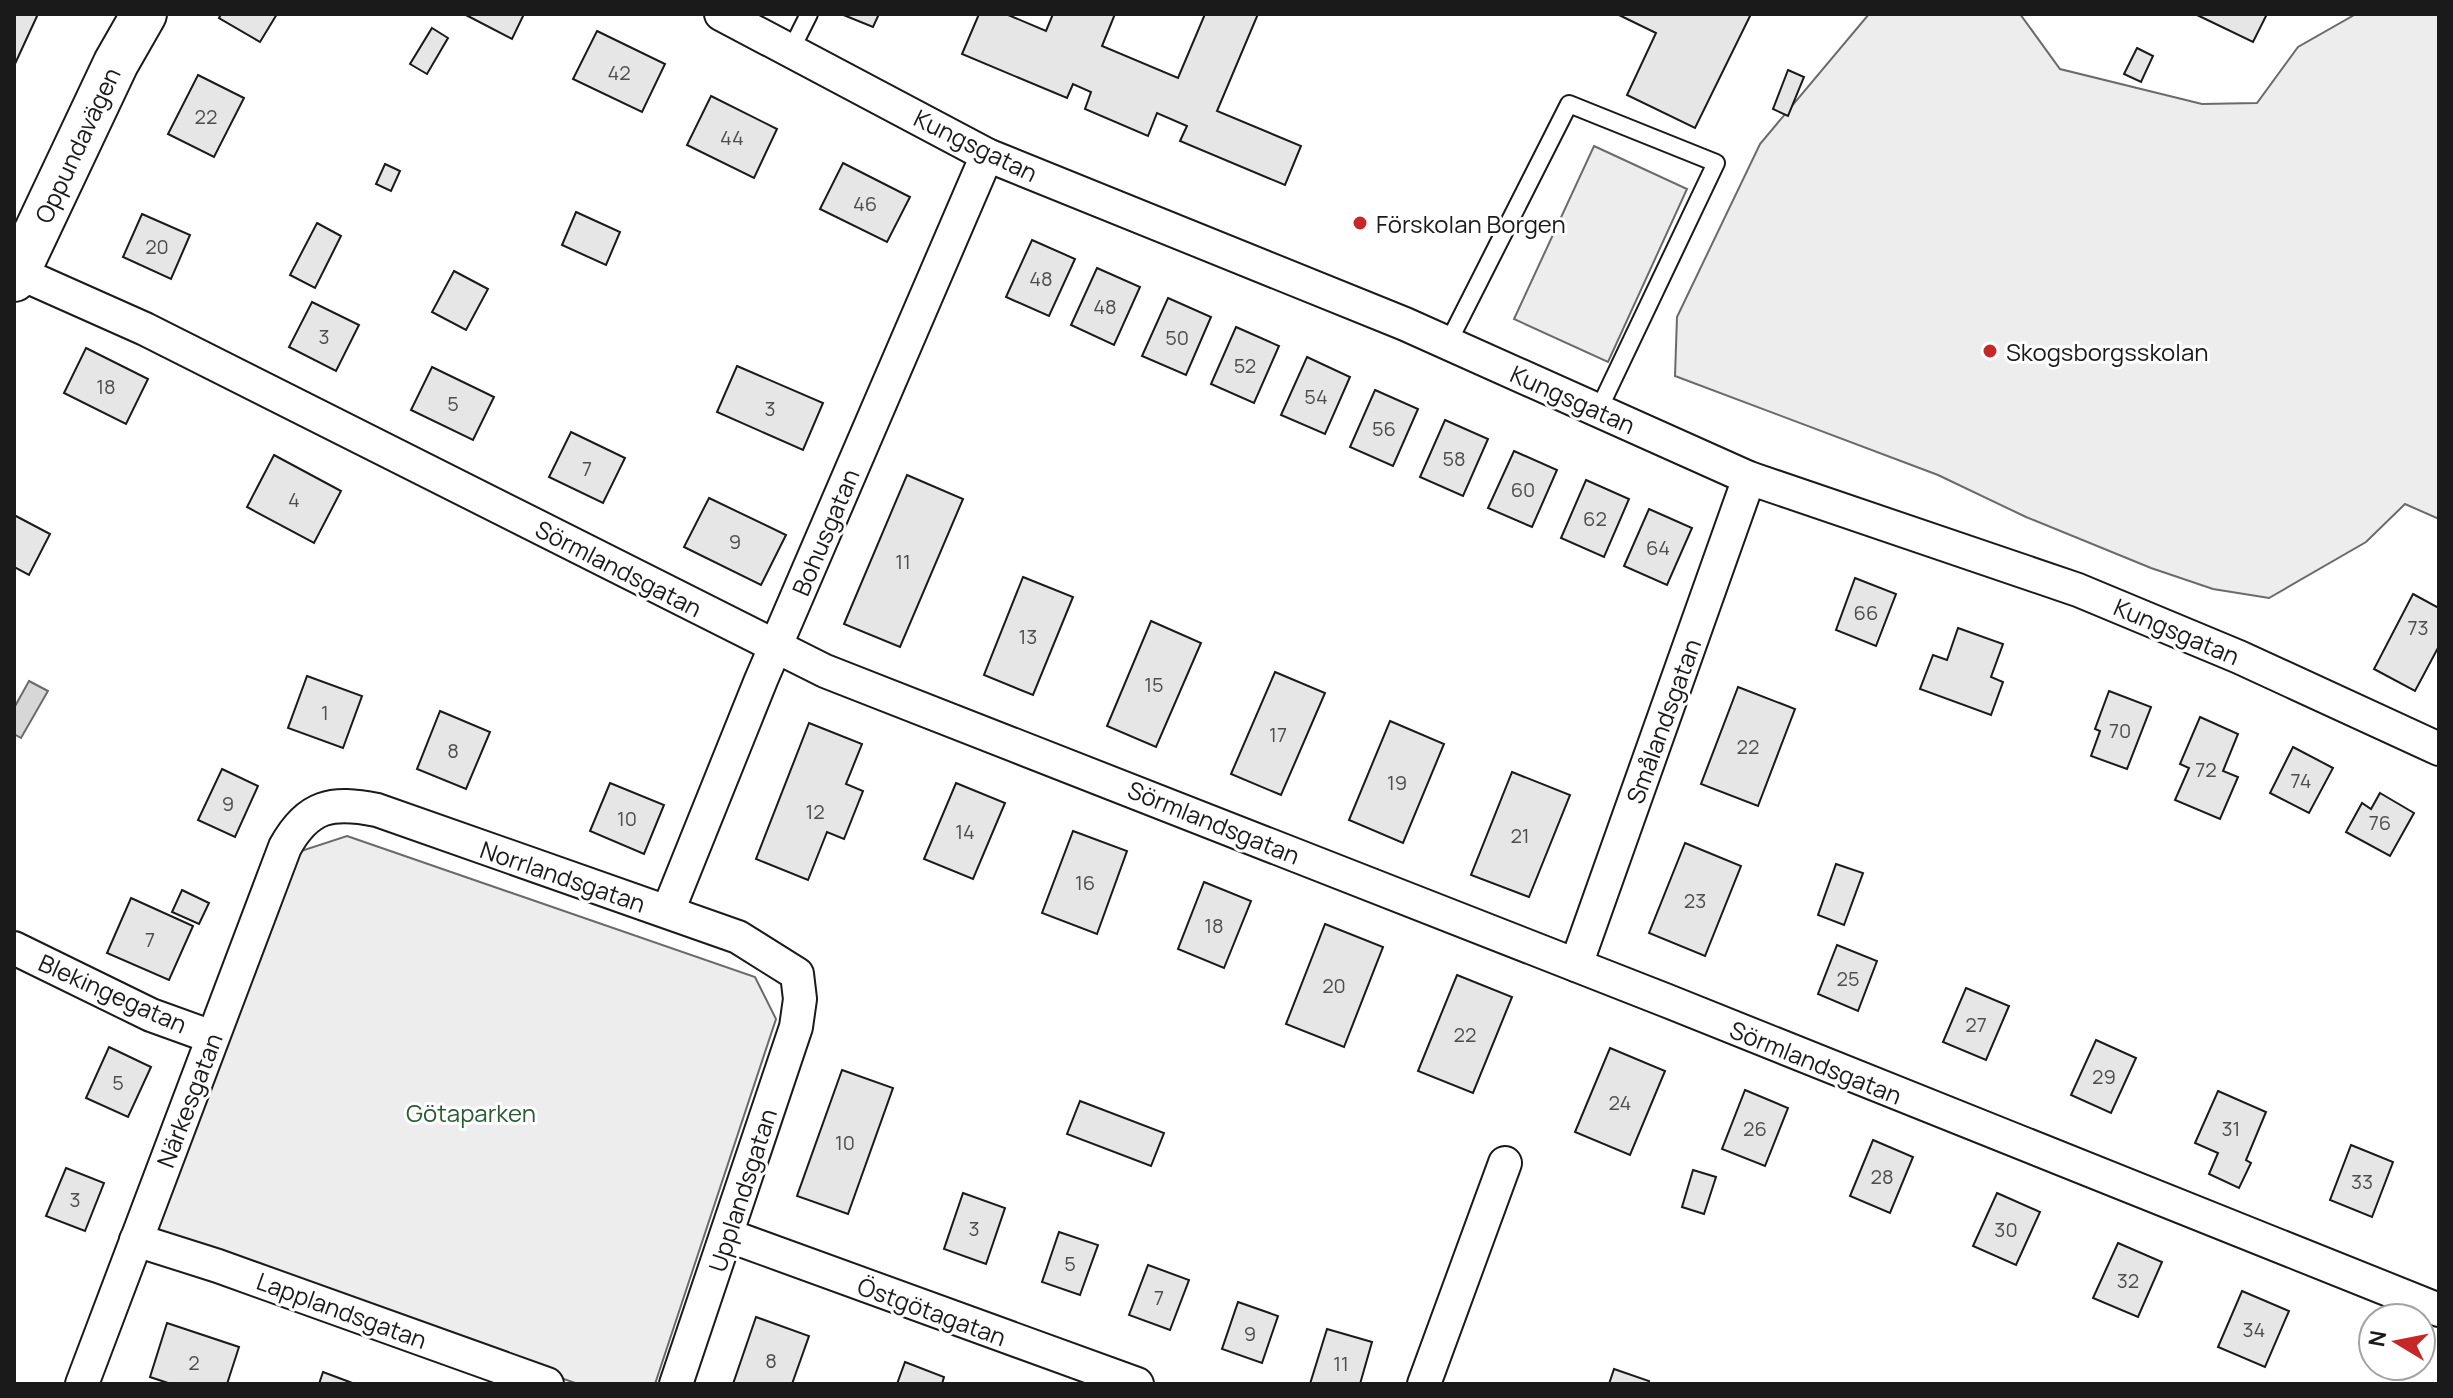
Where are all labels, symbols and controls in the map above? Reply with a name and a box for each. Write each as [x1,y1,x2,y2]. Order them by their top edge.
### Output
house number: 42 [607,59,631,86]
street label: Oppundavägen [26,62,128,228]
street label: Kungsgatan [909,101,1043,189]
house number: 22 [195,103,217,130]
house number: 44 [720,124,744,151]
house number: 46 [853,190,877,217]
place label: Förskolan Borgen [1376,207,1566,240]
marker: Förskolan Borgen [1351,214,1369,232]
house number: 20 [145,233,169,260]
house number: 48 [1029,265,1053,292]
house number: 48 [1093,293,1117,320]
house number: 3 [318,323,330,350]
house number: 50 [1165,324,1189,351]
place label: Skogsborgsskolan [2006,335,2209,368]
marker: Skogsborgsskolan [1981,342,1999,360]
house number: 52 [1234,352,1256,379]
street label: Kungsgatan [1505,357,1641,441]
house number: 18 [96,373,116,400]
house number: 54 [1304,383,1328,410]
house number: 5 [447,390,459,417]
house number: 3 [764,395,776,422]
house number: 56 [1372,415,1396,442]
house number: 58 [1442,445,1466,472]
house number: 7 [582,455,592,482]
street label: Bohusgatan [783,464,867,600]
house number: 60 [1511,476,1535,503]
house number: 4 [288,486,300,513]
house number: 62 [1583,505,1607,532]
street label: Sörmlandsgatan [530,512,708,624]
house number: 9 [729,528,741,555]
house number: 64 [1646,534,1670,561]
house number: 11 [895,548,911,575]
street label: Kungsgatan [2109,590,2245,672]
house number: 66 [1854,599,1878,626]
house number: 73 [2407,614,2429,641]
house number: 13 [1019,623,1037,650]
street label: Smålandsgatan [1618,634,1708,808]
house number: 15 [1144,671,1164,698]
house number: 1 [321,699,329,726]
house number: 70 [2109,717,2131,744]
house number: 17 [1269,721,1287,748]
house number: 22 [1737,733,1759,760]
house number: 8 [447,737,459,764]
house number: 72 [2195,756,2217,783]
house number: 74 [2290,767,2312,794]
house number: 19 [1387,769,1407,796]
street label: Sörmlandsgatan [1123,772,1305,872]
house number: 9 [222,790,234,817]
house number: 12 [805,798,825,825]
house number: 10 [617,805,637,832]
house number: 76 [2369,809,2391,836]
house number: 14 [955,818,975,845]
house number: 21 [1510,822,1530,849]
street label: Norrlandsgatan [476,832,650,920]
house number: 16 [1075,869,1095,896]
house number: 23 [1684,887,1706,914]
house number: 18 [1204,912,1224,939]
house number: 7 [145,926,155,953]
street label: Blekingegatan [34,946,192,1040]
house number: 25 [1837,965,1859,992]
house number: 20 [1322,972,1346,999]
house number: 27 [1965,1011,1987,1038]
street label: Sörmlandsgatan [1725,1012,1907,1112]
house number: 22 [1454,1021,1476,1048]
street label: Närkesgatan [148,1028,230,1172]
house number: 29 [2092,1063,2116,1090]
house number: 5 [112,1069,124,1096]
house number: 24 [1609,1089,1631,1116]
park label: Götaparken [406,1096,536,1129]
street label: Upplandsgatan [700,1104,784,1276]
house number: 26 [1743,1115,1767,1142]
house number: 31 [2222,1115,2240,1142]
house number: 10 [835,1129,855,1156]
house number: 28 [1870,1163,1894,1190]
house number: 33 [2351,1168,2373,1195]
house number: 3 [69,1186,81,1213]
house number: 3 [968,1215,980,1242]
house number: 30 [1994,1216,2018,1243]
house number: 5 [1064,1250,1076,1277]
street label: Lapplandsgatan [252,1264,432,1356]
house number: 32 [2117,1267,2139,1294]
street label: Östgötagatan [853,1269,1011,1353]
house number: 7 [1154,1284,1164,1311]
north arrow [2357,1302,2437,1382]
house number: 34 [2243,1316,2265,1343]
house number: 9 [1244,1320,1256,1347]
text: N [2361,1328,2393,1349]
house number: 8 [765,1347,777,1374]
house number: 2 [188,1349,200,1376]
house number: 11 [1333,1350,1349,1377]

